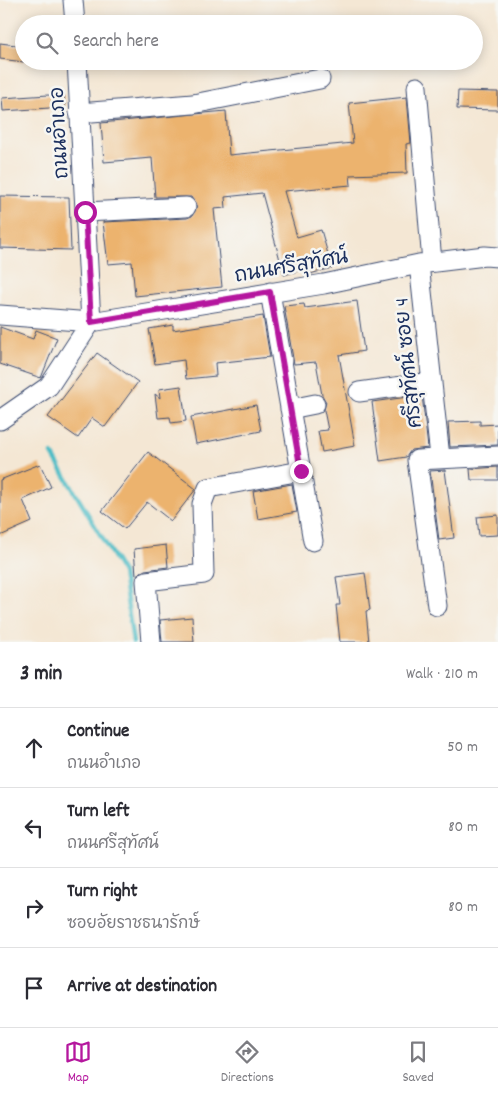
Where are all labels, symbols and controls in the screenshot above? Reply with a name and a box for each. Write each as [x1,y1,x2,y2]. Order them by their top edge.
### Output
search box [15,15,483,70]
icon: search [33,29,61,57]
text: Search here [73,29,159,56]
street label: ถนนอำเภอ [43,86,77,180]
route start [74,201,97,224]
street label: ถนนศรีสุทัศน์ [232,242,351,292]
street label: ศรีสุทัศน์ ซอย 4 [387,296,431,429]
route end [290,460,313,483]
text: 3 min [20,660,62,690]
text: Walk · 210 m [406,663,478,686]
text: Continue [67,719,129,746]
icon: ahead [20,734,48,762]
text: 50 m [447,736,478,759]
text: ถนนอำเภอ [67,753,141,776]
text: Turn left [67,799,130,826]
icon: left [20,814,48,842]
text: 80 m [448,816,478,839]
text: ถนนศรีสุทัศน์ [67,833,159,856]
text: Turn right [67,879,138,906]
icon: right [20,894,48,922]
text: 80 m [448,896,478,919]
text: ซอยอัยราชธนารักษ์ [67,913,200,936]
icon: arrive [20,974,48,1002]
text: Arrive at destination [67,974,217,1001]
tab: Map [64,1038,92,1088]
tab: Directions [221,1038,274,1088]
tab: Saved [402,1038,434,1088]

